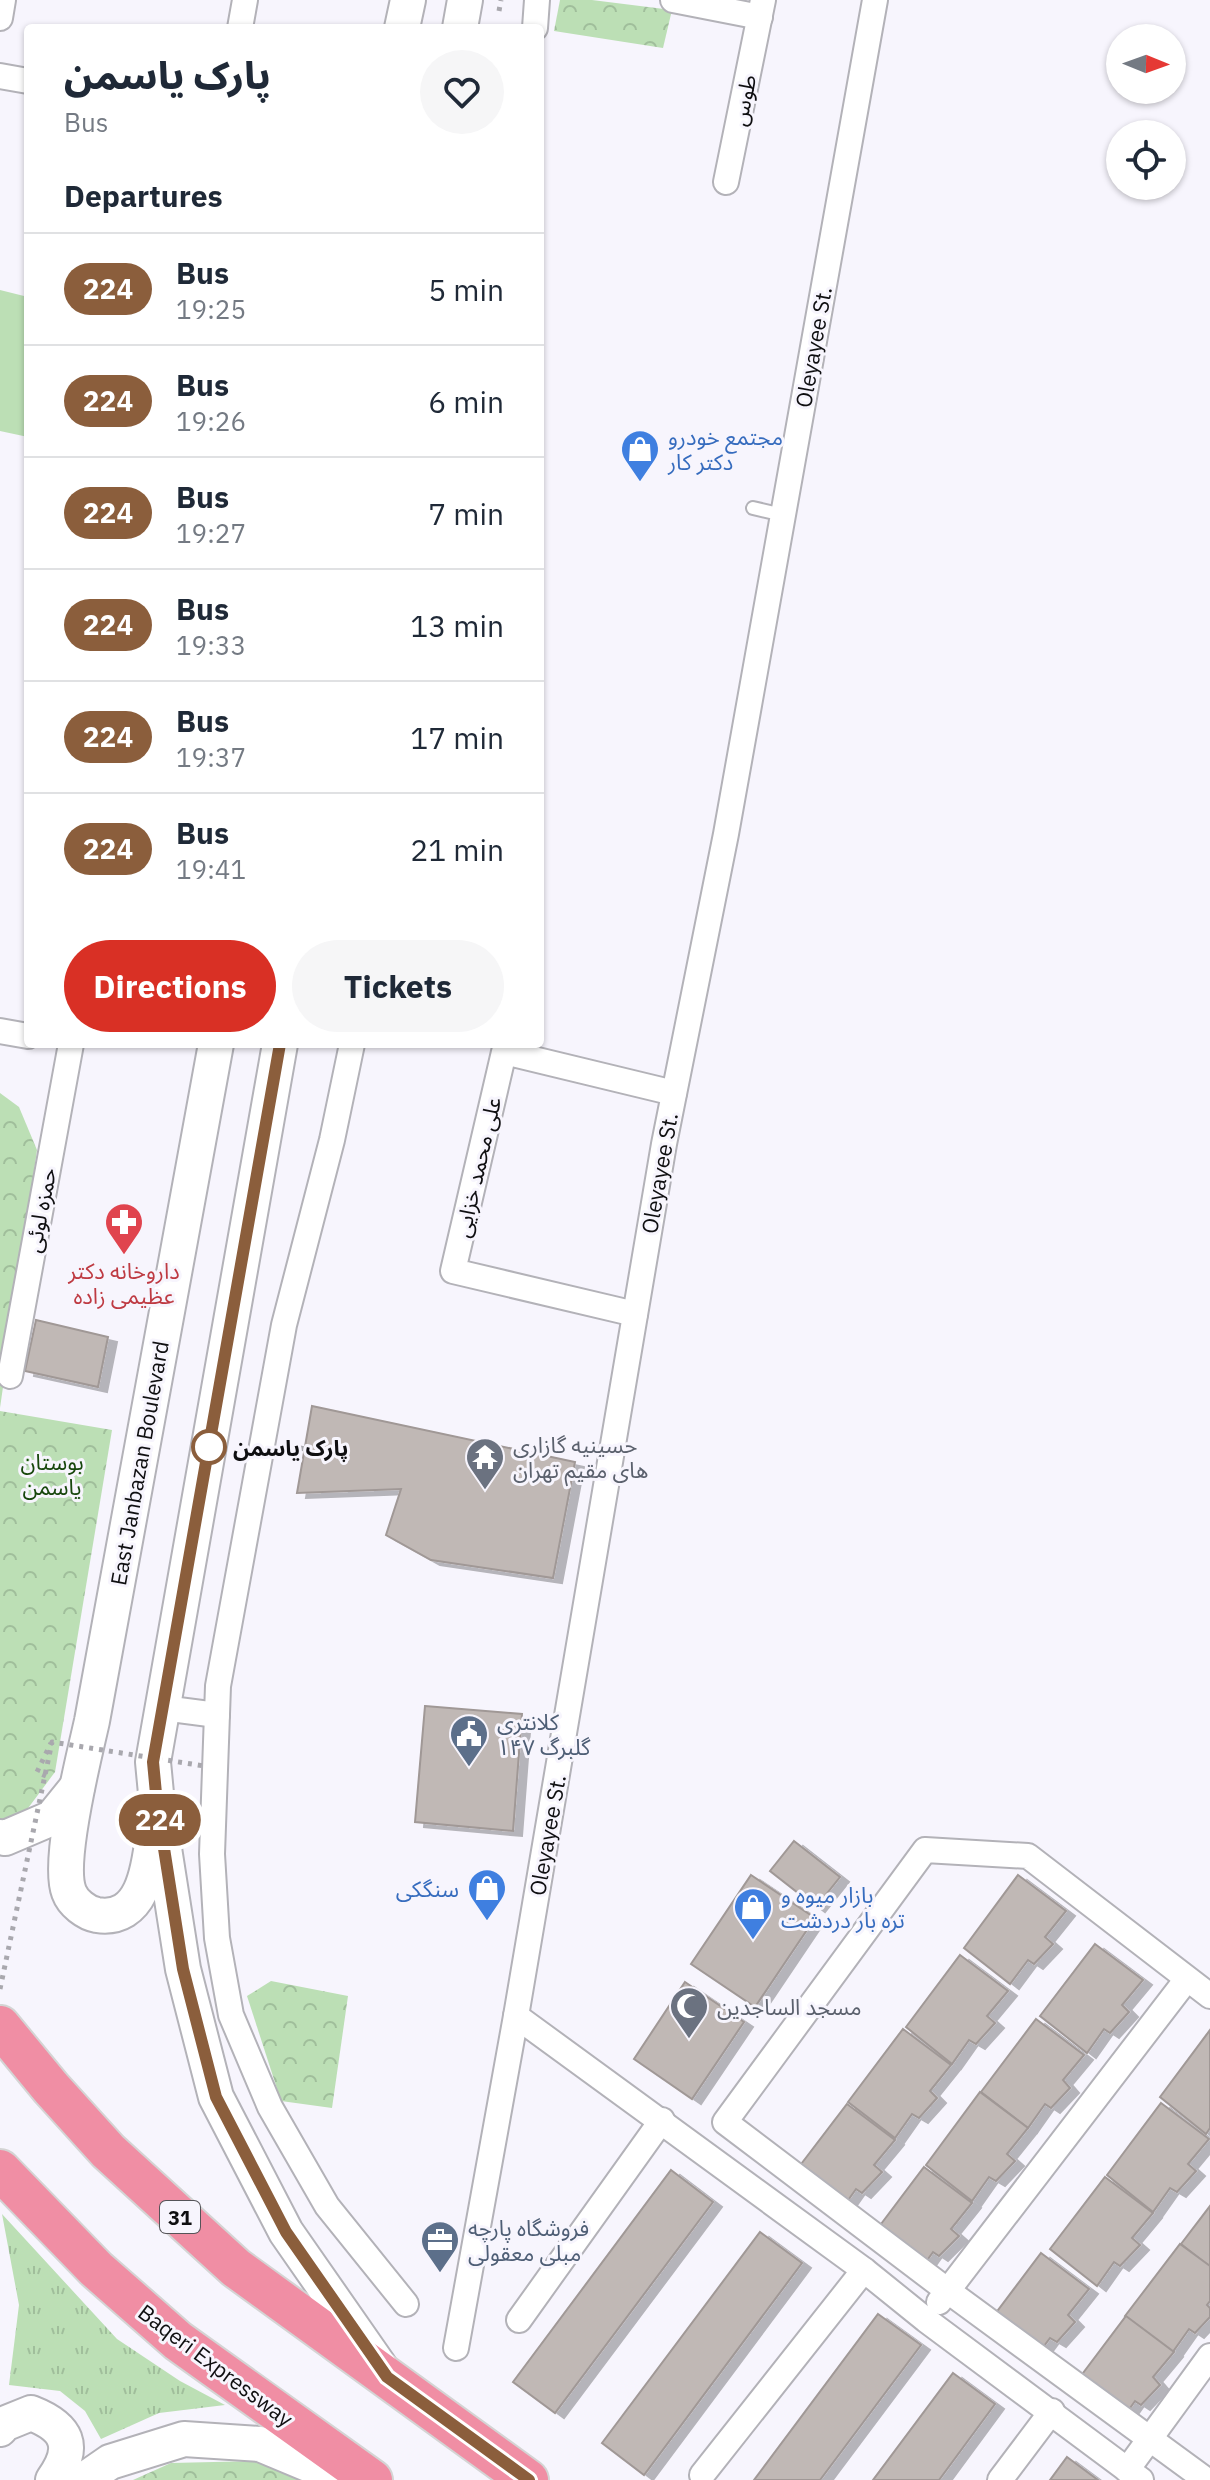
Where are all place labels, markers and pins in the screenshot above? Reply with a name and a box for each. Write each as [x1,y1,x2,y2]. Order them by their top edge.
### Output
place label: مجتمع خودرو دکتر کار [667,422,783,476]
shop icon: مجتمع خودرو دکتر کار [619,428,661,483]
pharmacy icon: داروخانه دکتر عظیمی زاده [103,1201,145,1256]
place label: داروخانه دکتر عظیمی زاده [67,1256,180,1310]
marker: پارک یاسمن [192,1430,226,1464]
place label: حسینیه گازاری های مقیم تهران [513,1430,648,1487]
place label: پارک یاسمن [233,1433,348,1462]
temple icon: حسینیه گازاری های مقیم تهران [464,1436,506,1491]
place label: کلانتری ۱۴۷ گلبرگ [497,1707,591,1761]
public building icon: کلانتری ۱۴۷ گلبرگ [448,1713,490,1768]
shop icon: سنگکی [466,1867,508,1922]
place label: سنگکی [396,1874,459,1903]
place label: بازار میوه و تره بار دردشت [781,1880,905,1934]
shop icon: بازار میوه و تره بار دردشت [732,1886,774,1941]
mosque icon: مسجد الساجدین [668,1985,710,2040]
place label: مسجد الساجدین [717,1992,862,2021]
place label: فروشگاه پارچه مبلی معقولی [468,2213,589,2267]
office icon: فروشگاه پارچه مبلی معقولی [419,2219,461,2274]

